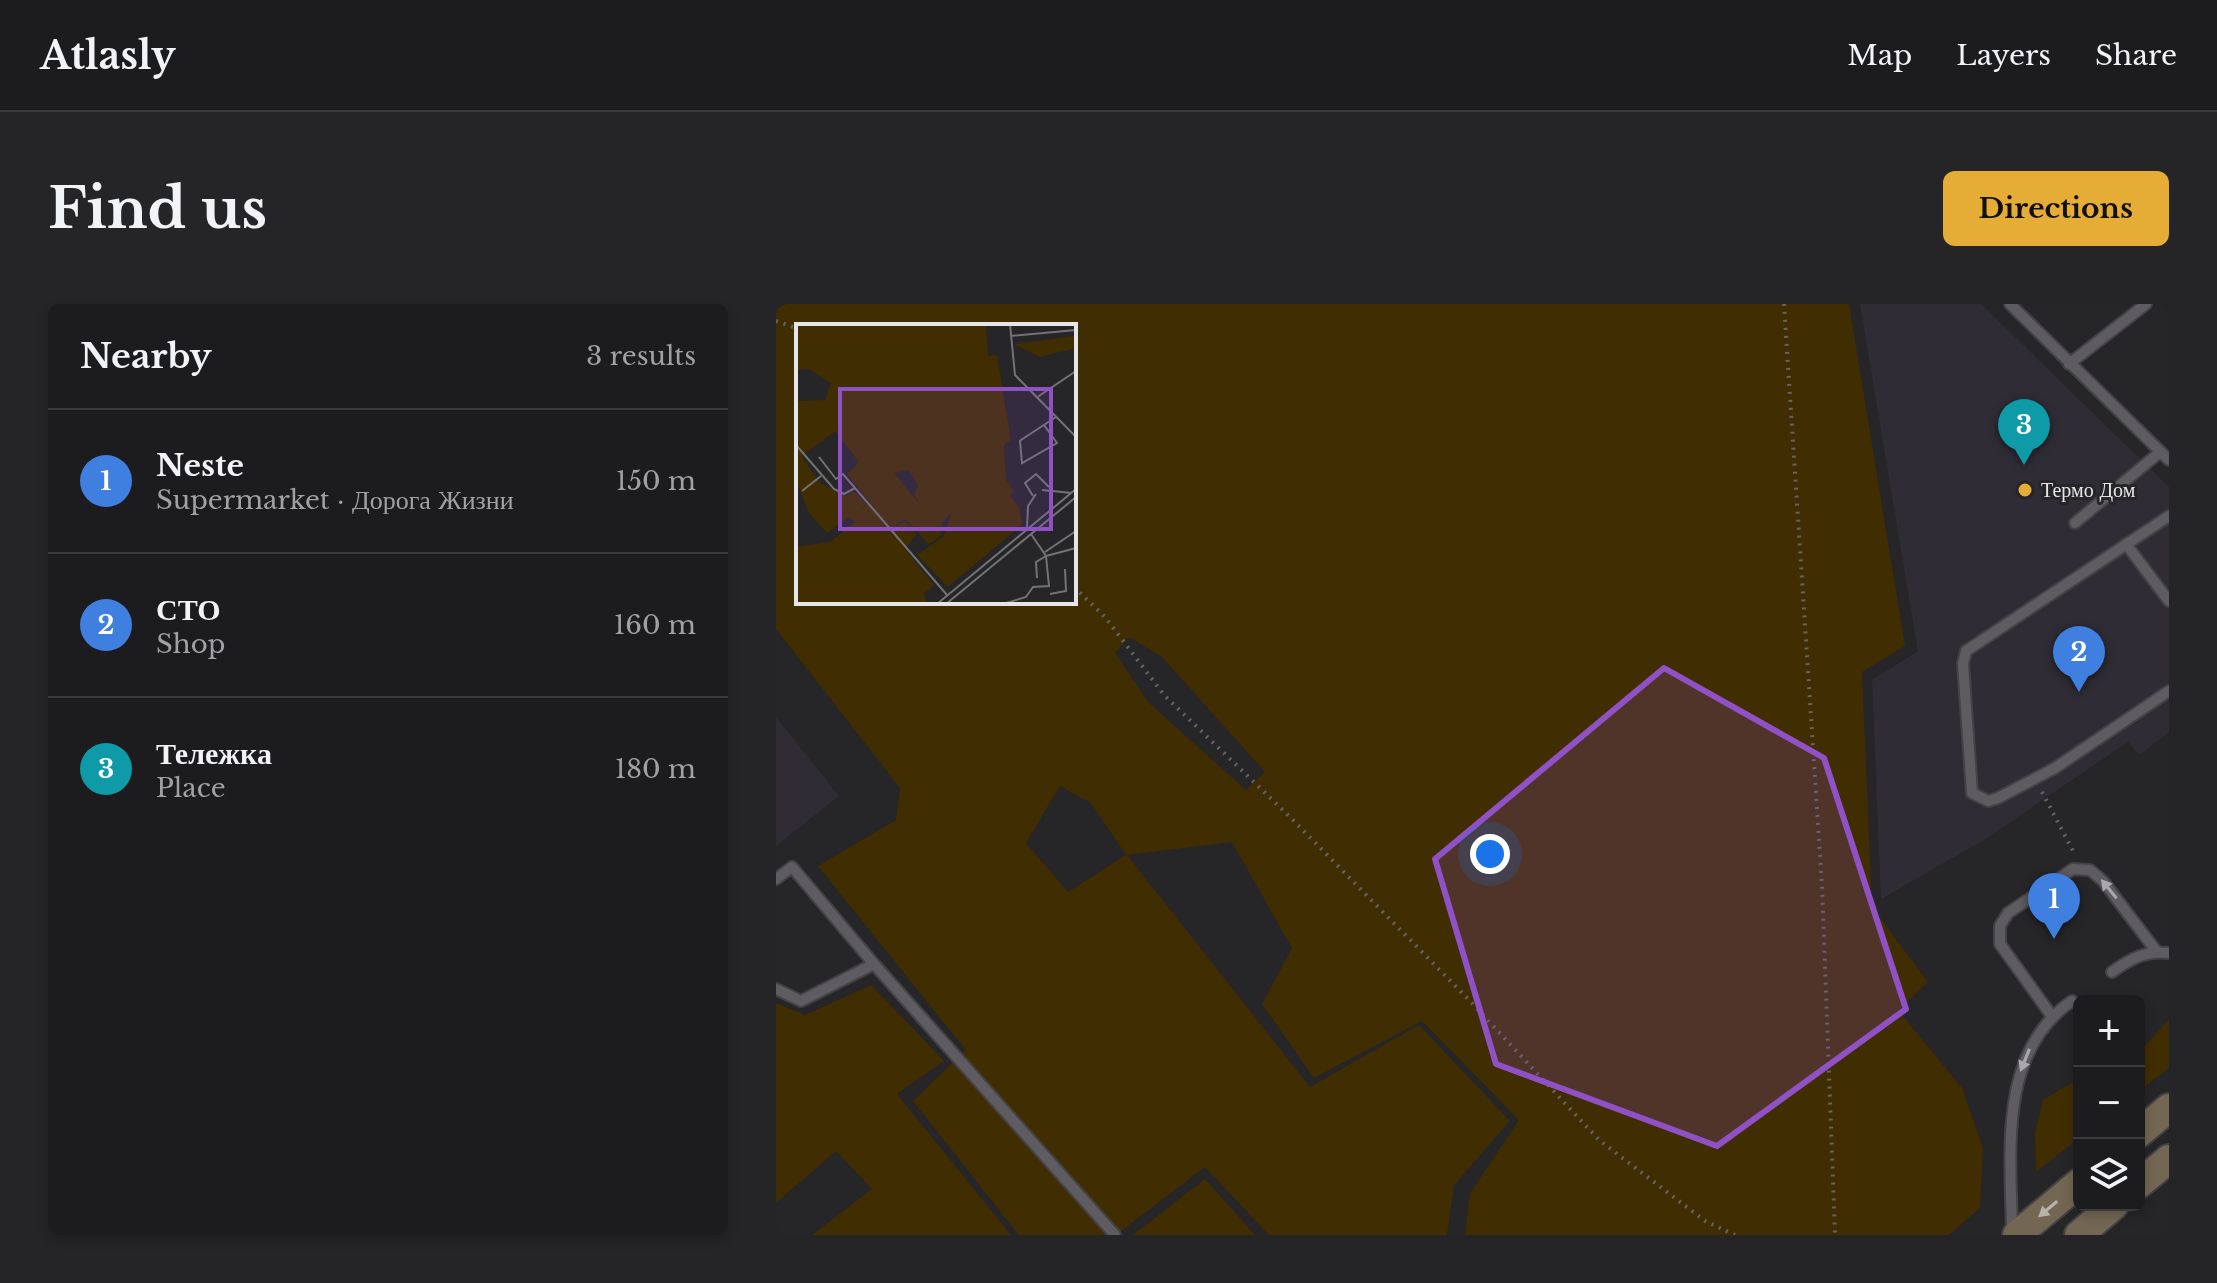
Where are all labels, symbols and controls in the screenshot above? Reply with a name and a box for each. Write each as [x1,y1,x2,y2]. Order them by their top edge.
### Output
text: Atlasly [40,32,175,79]
text: Map [1847,38,1912,73]
text: Layers [1956,38,2051,73]
text: Share [2095,38,2177,73]
button: Directions [1943,171,2169,246]
text: Find us [48,174,267,243]
inset map [796,324,1076,604]
text: Nearby [80,335,212,377]
text: 3 results [586,340,696,372]
pin: 3 [1998,399,2050,465]
text: Neste [156,447,244,484]
text: 1 [100,465,112,497]
text: 150 m [616,465,696,497]
place label: Термо Дом [2041,478,2136,502]
marker: Термо Дом [2016,481,2034,499]
text: Supermarket · Дорога Жизни [156,484,514,516]
text: СТО [156,591,221,628]
text: 2 [98,609,114,641]
text: 160 m [614,609,696,641]
pin: 2 [2053,626,2105,692]
text: Shop [156,628,225,660]
text: Тележка [156,735,272,772]
text: 3 [98,753,114,785]
text: 180 m [615,753,696,785]
text: Place [156,772,226,804]
your location [1470,834,1510,874]
pin: 1 [2028,873,2080,939]
one-way arrow [2101,879,2118,900]
map controls [2073,995,2145,1211]
button: + [2073,995,2145,1067]
one-way arrow [2018,1048,2031,1072]
button: − [2073,1067,2145,1139]
button: layers [2073,1139,2145,1211]
one-way arrow [2038,1200,2058,1217]

